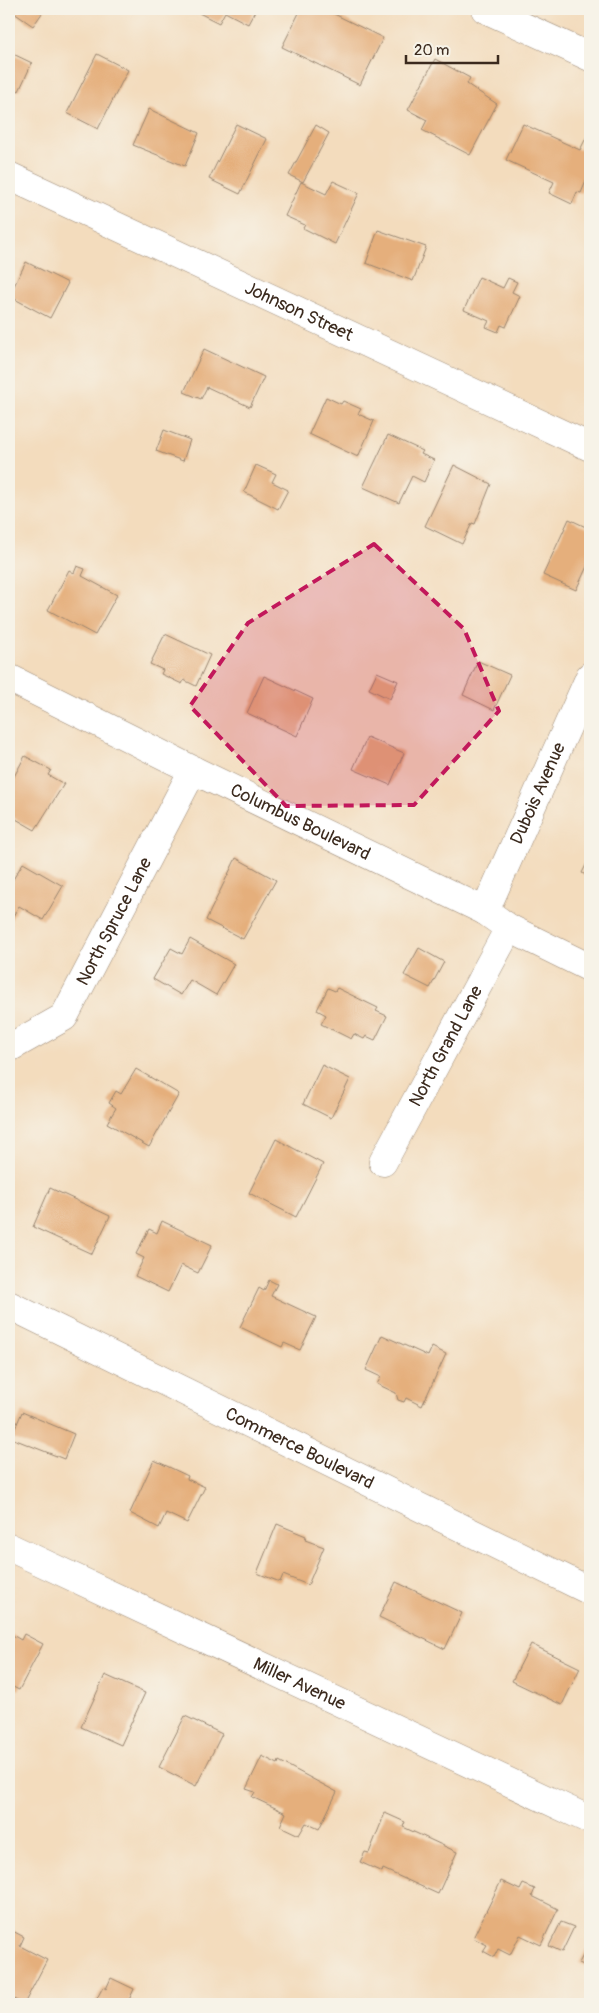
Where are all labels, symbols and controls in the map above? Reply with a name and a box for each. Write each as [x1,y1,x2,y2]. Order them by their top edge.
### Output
scale bar [406,32,499,64]
text: 20 m [414,41,449,60]
street label: Johnson Street [241,276,358,347]
street label: Dubois Avenue [505,739,570,848]
street label: Columbus Boulevard [227,778,374,865]
street label: North Spruce Lane [71,853,157,989]
street label: North Grand Lane [404,981,488,1110]
street label: Commerce Boulevard [222,1402,378,1494]
street label: Miller Avenue [250,1652,350,1715]

